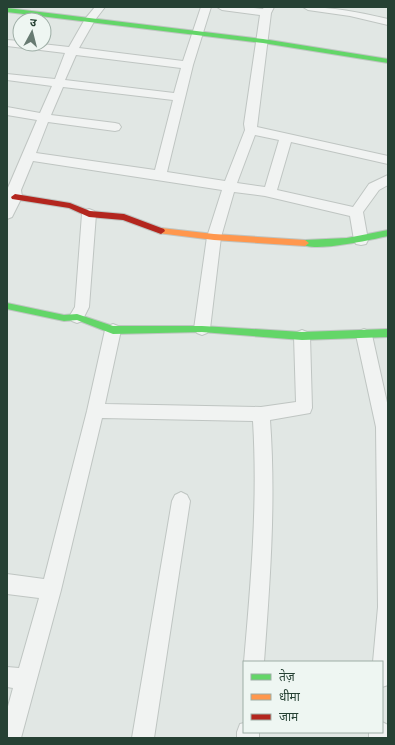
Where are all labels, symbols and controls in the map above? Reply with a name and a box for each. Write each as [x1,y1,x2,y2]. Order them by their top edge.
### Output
north arrow [12,12,52,52]
text: उ [29,16,38,28]
legend [243,661,383,733]
text: तेज़ [279,669,296,683]
text: धीमा [279,689,301,703]
text: जाम [279,710,299,723]

